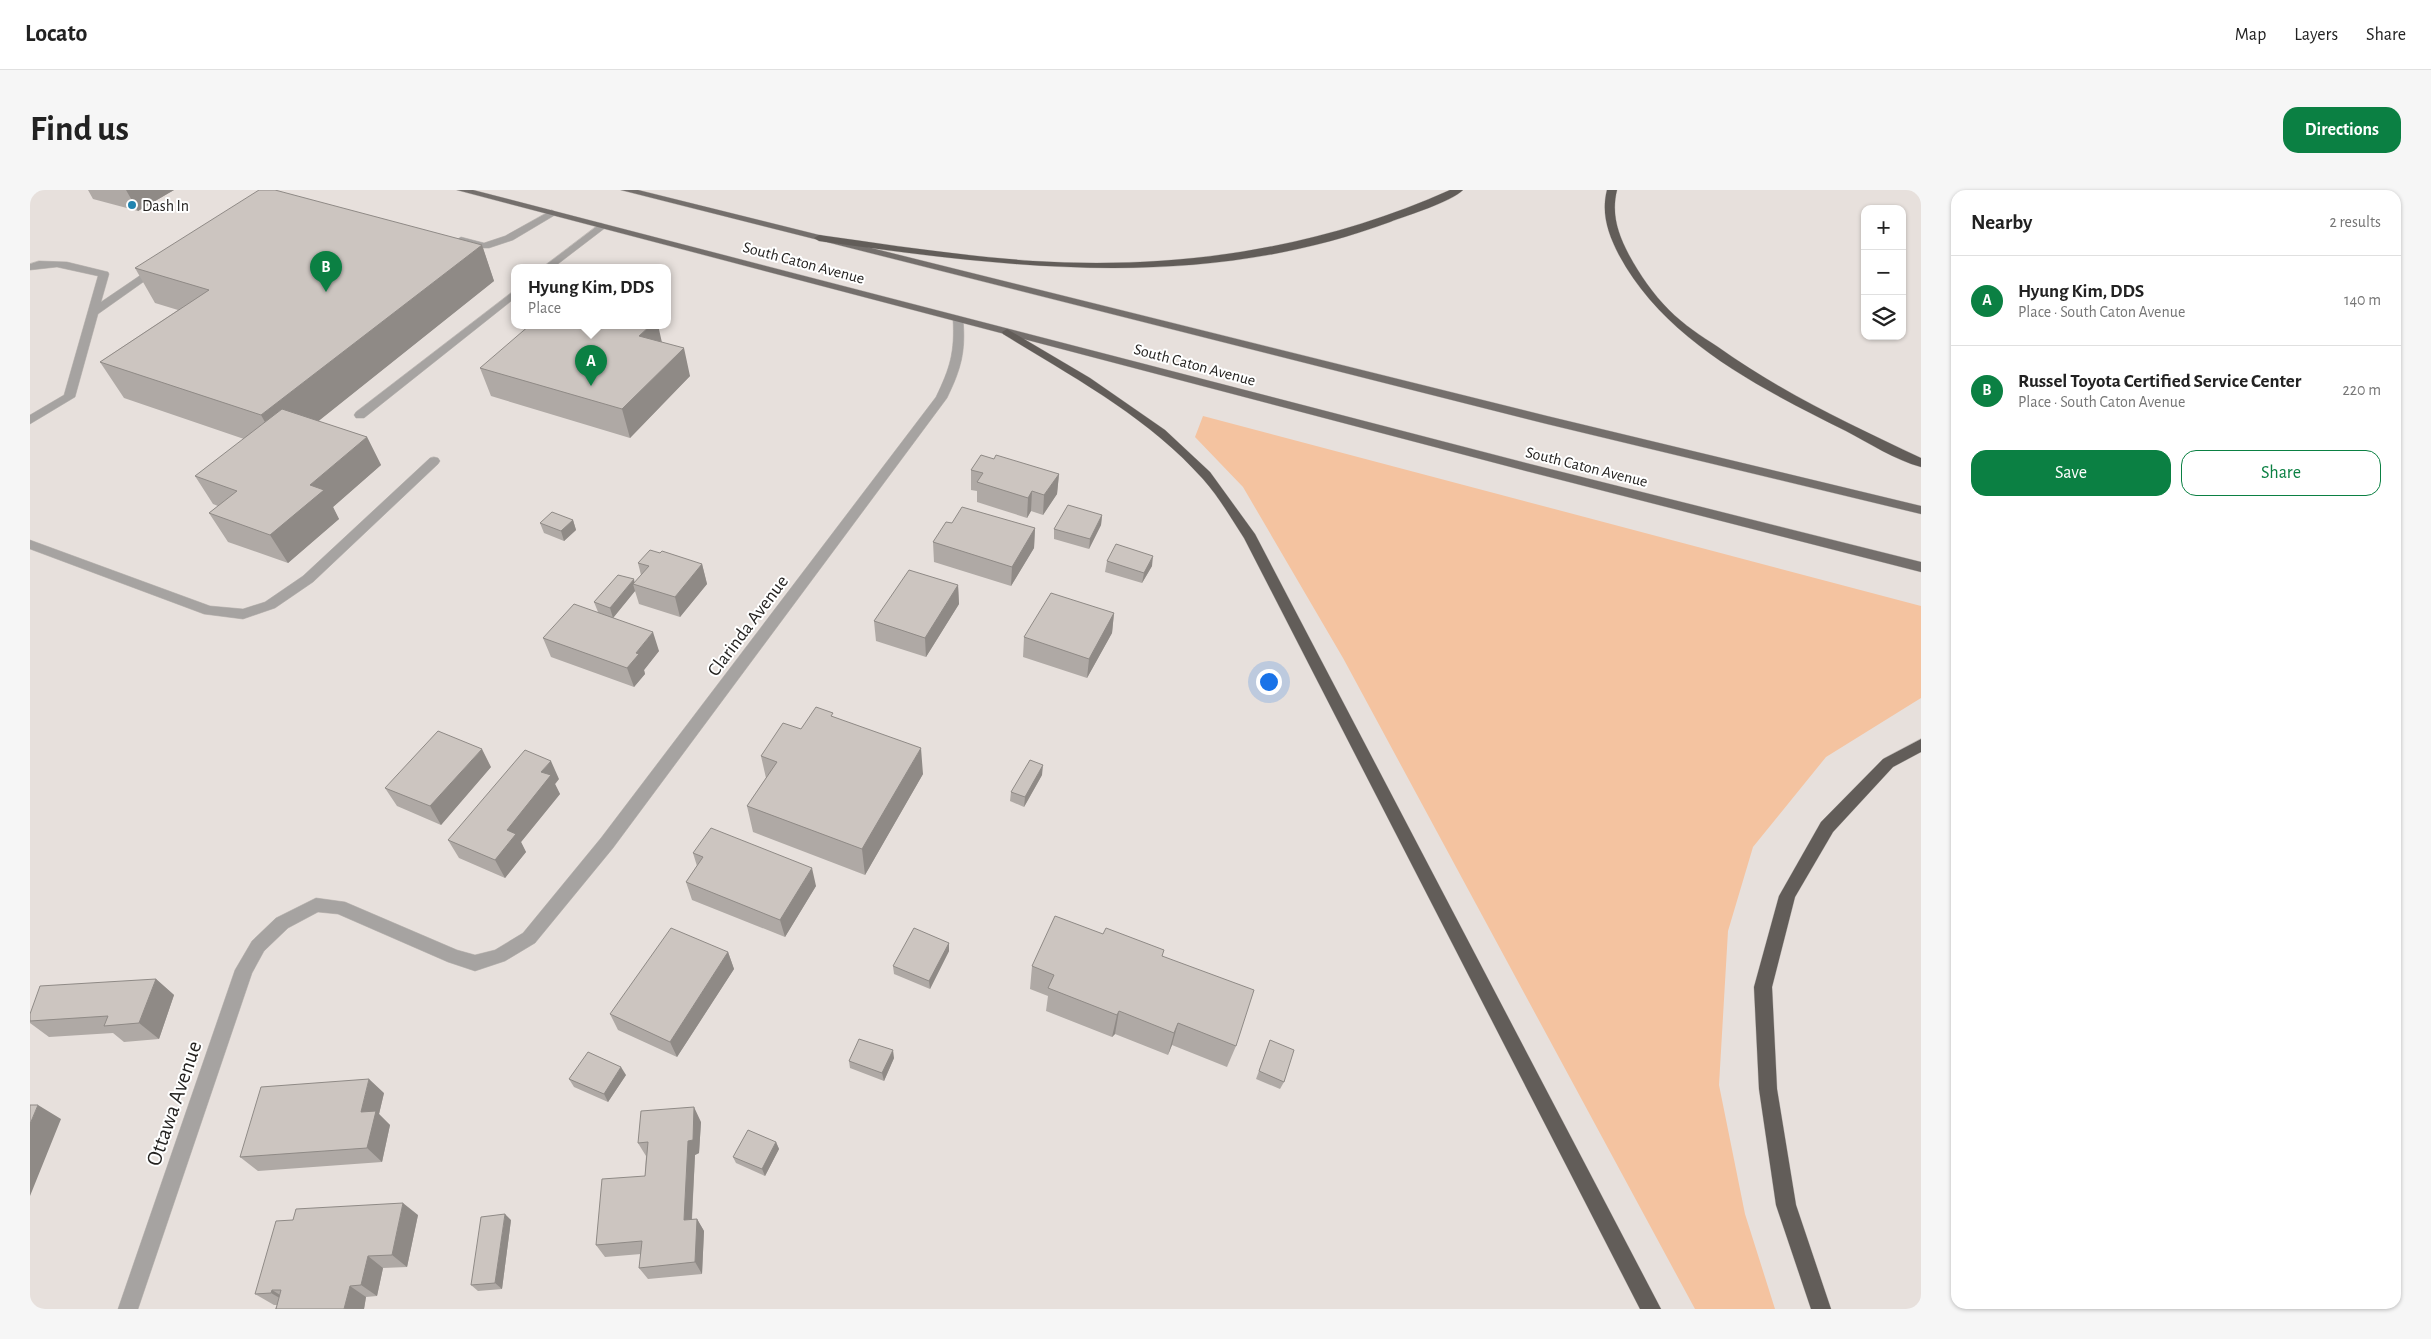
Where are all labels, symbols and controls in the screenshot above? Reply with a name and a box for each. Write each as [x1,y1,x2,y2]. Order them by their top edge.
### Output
text: Locato [25,22,87,46]
text: Map [2235,26,2266,44]
text: Layers [2294,26,2338,44]
text: Share [2366,26,2406,44]
button: Directions [2283,107,2401,153]
text: Find us [30,112,129,147]
place label: Dash In [142,198,189,214]
marker: Dash In [126,199,138,211]
map controls [1861,205,1906,340]
button: + [1861,205,1906,250]
text: Nearby [1971,212,2032,233]
text: 2 results [2329,214,2381,230]
street label: South Caton Avenue [741,239,866,287]
button: − [1861,250,1906,295]
pin: B [310,251,342,292]
popup [511,264,671,329]
text: Hyung Kim, DDS [528,278,654,297]
text: Hyung Kim, DDS [2018,282,2144,301]
text: A [1982,292,1992,308]
text: 140 m [2344,292,2381,308]
button: layers [1861,295,1906,340]
text: Place [528,300,561,316]
text: Place · South Caton Avenue [2018,304,2185,320]
street label: South Caton Avenue [1132,341,1257,389]
pin: A [575,345,607,386]
text: Russel Toyota Certified Service Center [2018,372,2301,391]
text: B [1982,382,1992,398]
text: 220 m [2343,382,2381,398]
text: Place · South Caton Avenue [2018,394,2185,410]
street label: South Caton Avenue [1524,444,1649,490]
button: Save [1971,450,2171,496]
button: Share [2181,450,2381,496]
street label: Clarinda Avenue [704,572,792,680]
your location [1256,669,1282,695]
street label: Ottawa Avenue [142,1038,206,1169]

